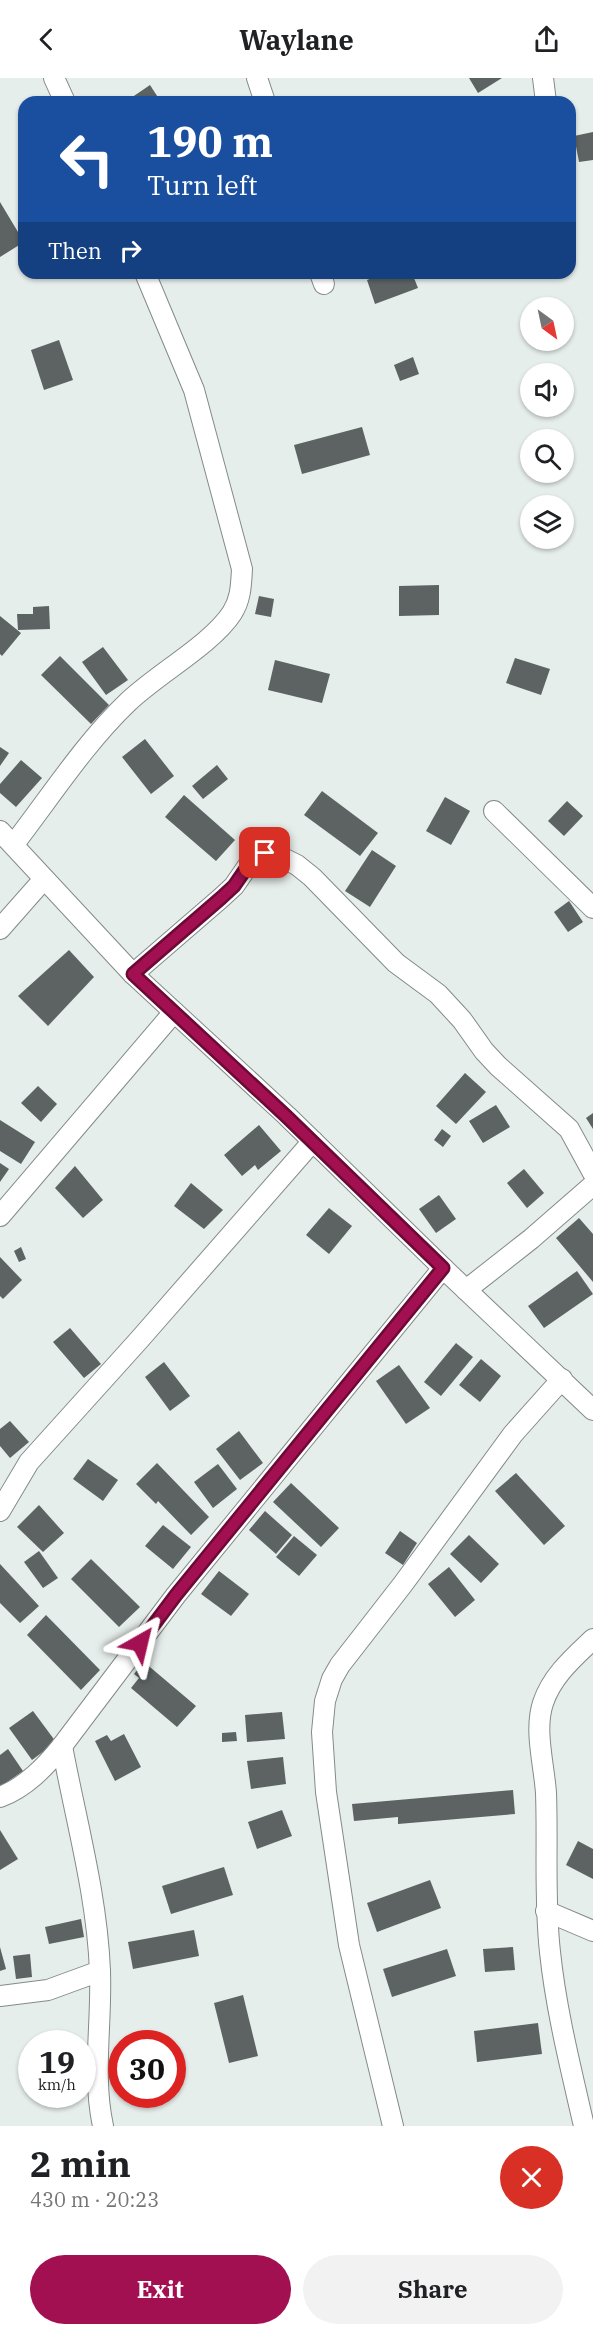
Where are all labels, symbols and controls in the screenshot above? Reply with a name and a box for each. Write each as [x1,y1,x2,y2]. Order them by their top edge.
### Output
text: Waylane [239,22,354,57]
icon: back [30,23,63,56]
icon: share [530,23,563,56]
text: 190 m [147,114,273,169]
icon: left [48,120,126,198]
text: Turn left [147,167,258,202]
icon: right [114,234,147,267]
text: Then [48,236,102,265]
north arrow [520,297,574,351]
map controls [520,297,574,549]
button: sound [520,363,574,417]
button: search [520,429,574,483]
button: layers [520,495,574,549]
pin [239,827,290,878]
icon: arrive [248,836,281,869]
position arrow [108,1611,172,1675]
speed limit sign: 30 [108,2030,186,2108]
text: 19 [39,2042,75,2081]
text: km/h [38,2075,76,2094]
text: 2 min [30,2140,131,2187]
button: close [500,2146,563,2209]
text: 430 m · 20:23 [30,2186,159,2213]
button: Exit [30,2255,291,2324]
button: Share [303,2255,563,2324]

